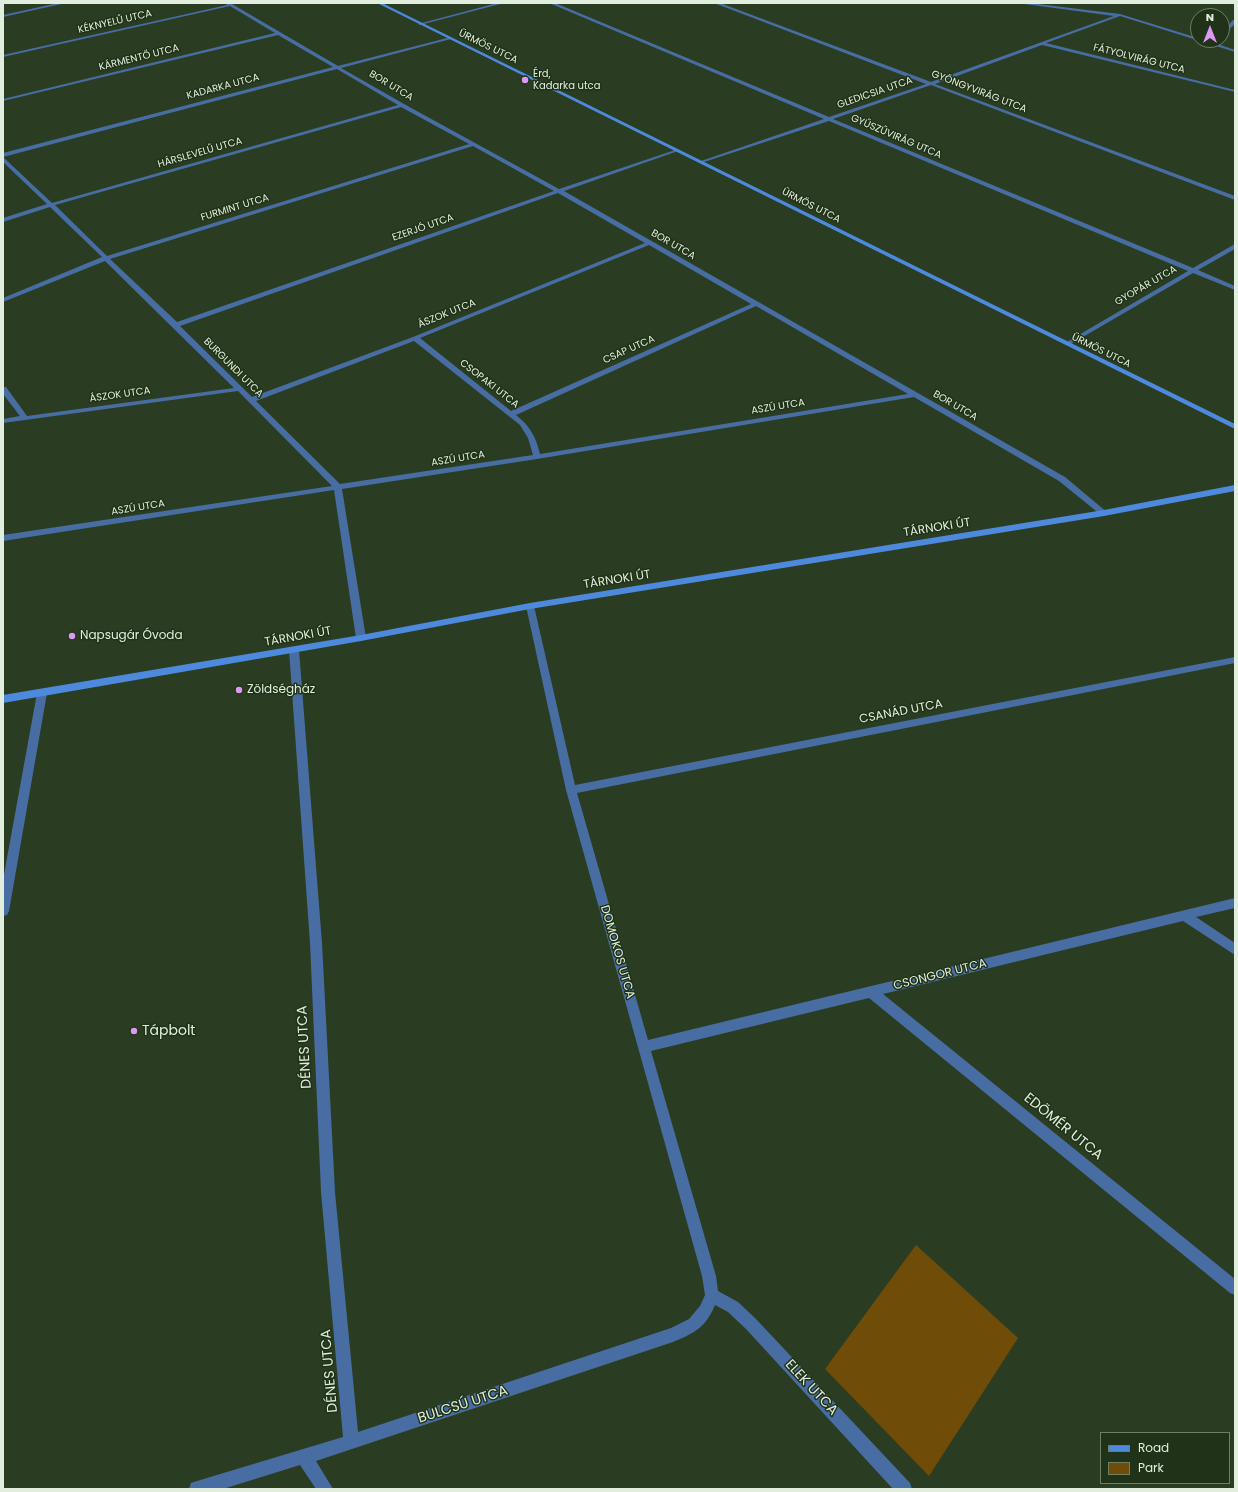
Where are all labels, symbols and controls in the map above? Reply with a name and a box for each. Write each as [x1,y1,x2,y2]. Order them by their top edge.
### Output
street label: KÉKNYELŰ UTCA [77,8,153,36]
north arrow [1190,8,1230,48]
text: N [1206,9,1214,25]
street label: ÜRMÖS UTCA [456,27,520,67]
street label: KÁRMENTŐ UTCA [98,42,180,74]
street label: FÁTYOLVIRÁG UTCA [1092,42,1186,76]
street label: BOR UTCA [367,68,415,104]
place label: Érd, Kadarka utca [533,68,600,92]
street label: GYÖNGYVIRÁG UTCA [930,68,1028,116]
street label: KADARKA UTCA [185,72,261,102]
street label: GLEDICSIA UTCA [836,74,914,112]
marker: Érd, Kadarka utca [520,75,530,85]
street label: GYŰSZŰVIRÁG UTCA [849,112,943,162]
street label: HÁRSLEVELŰ UTCA [156,135,244,171]
street label: ÜRMÖS UTCA [780,186,842,226]
street label: FURMINT UTCA [199,192,271,224]
street label: EZERJÓ UTCA [391,212,455,244]
street label: BOR UTCA [649,227,697,263]
street label: GYOPÁR UTCA [1113,263,1179,309]
street label: ÁSZOK UTCA [416,297,478,331]
street label: ÜRMÖS UTCA [1069,331,1133,371]
street label: CSAP UTCA [601,333,657,367]
street label: BURGUNDI UTCA [201,336,265,400]
street label: CSOPAKI UTCA [457,357,521,411]
street label: ÁSZOK UTCA [89,385,151,405]
street label: BOR UTCA [931,388,979,424]
street label: ASZÚ UTCA [750,397,806,417]
street label: ASZÚ UTCA [430,449,486,469]
street label: ASZÚ UTCA [110,498,166,518]
street label: TÁRNOKI ÚT [902,516,972,540]
street label: TÁRNOKI ÚT [582,568,652,592]
street label: TÁRNOKI ÚT [263,624,333,650]
place label: Napsugár Óvoda [80,629,183,643]
marker: Napsugár Óvoda [67,631,77,641]
place label: Zöldségház [247,683,315,697]
marker: Zöldségház [234,685,244,695]
street label: CSANÁD UTCA [858,697,944,727]
street label: DOMOKOS UTCA [597,904,637,1000]
street label: CSONGOR UTCA [892,956,988,994]
street label: DÉNES UTCA [294,1005,316,1089]
place label: Tápbolt [142,1023,195,1039]
marker: Tápbolt [129,1026,139,1036]
street label: EDÖMÉR UTCA [1020,1090,1106,1164]
street label: DÉNES UTCA [318,1329,342,1413]
street label: ELEK UTCA [781,1357,841,1419]
street label: BULCSÚ UTCA [416,1383,510,1427]
legend [1100,1432,1230,1484]
text: Road [1138,1439,1169,1456]
text: Park [1138,1459,1164,1476]

